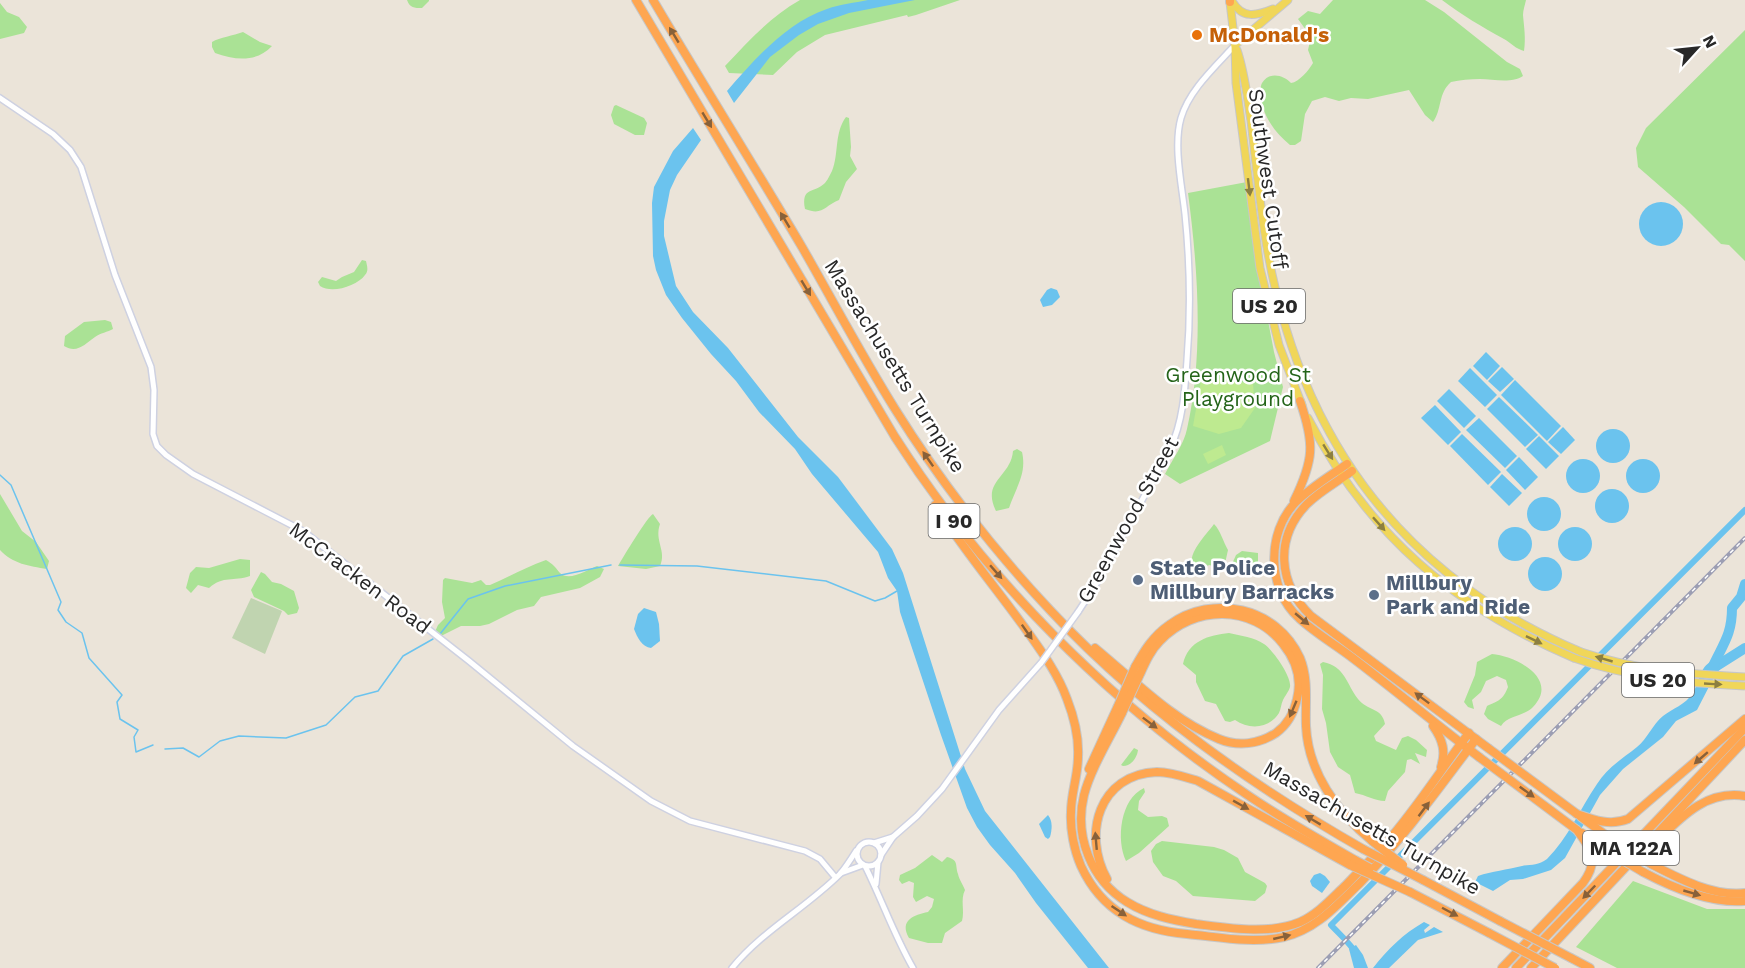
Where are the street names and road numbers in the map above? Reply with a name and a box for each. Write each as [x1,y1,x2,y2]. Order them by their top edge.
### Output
street label: Southwest Cutoff [1243,87,1294,271]
street label: Massachusetts Turnpike [820,255,971,477]
road number: US 20 [1233,289,1305,323]
street label: Greenwood Street [1071,432,1184,607]
road number: I 90 [928,504,980,538]
street label: McCracken Road [285,516,436,639]
road number: US 20 [1622,663,1694,697]
street label: Massachusetts Turnpike [1259,755,1485,900]
road number: MA 122A [1583,831,1679,865]

